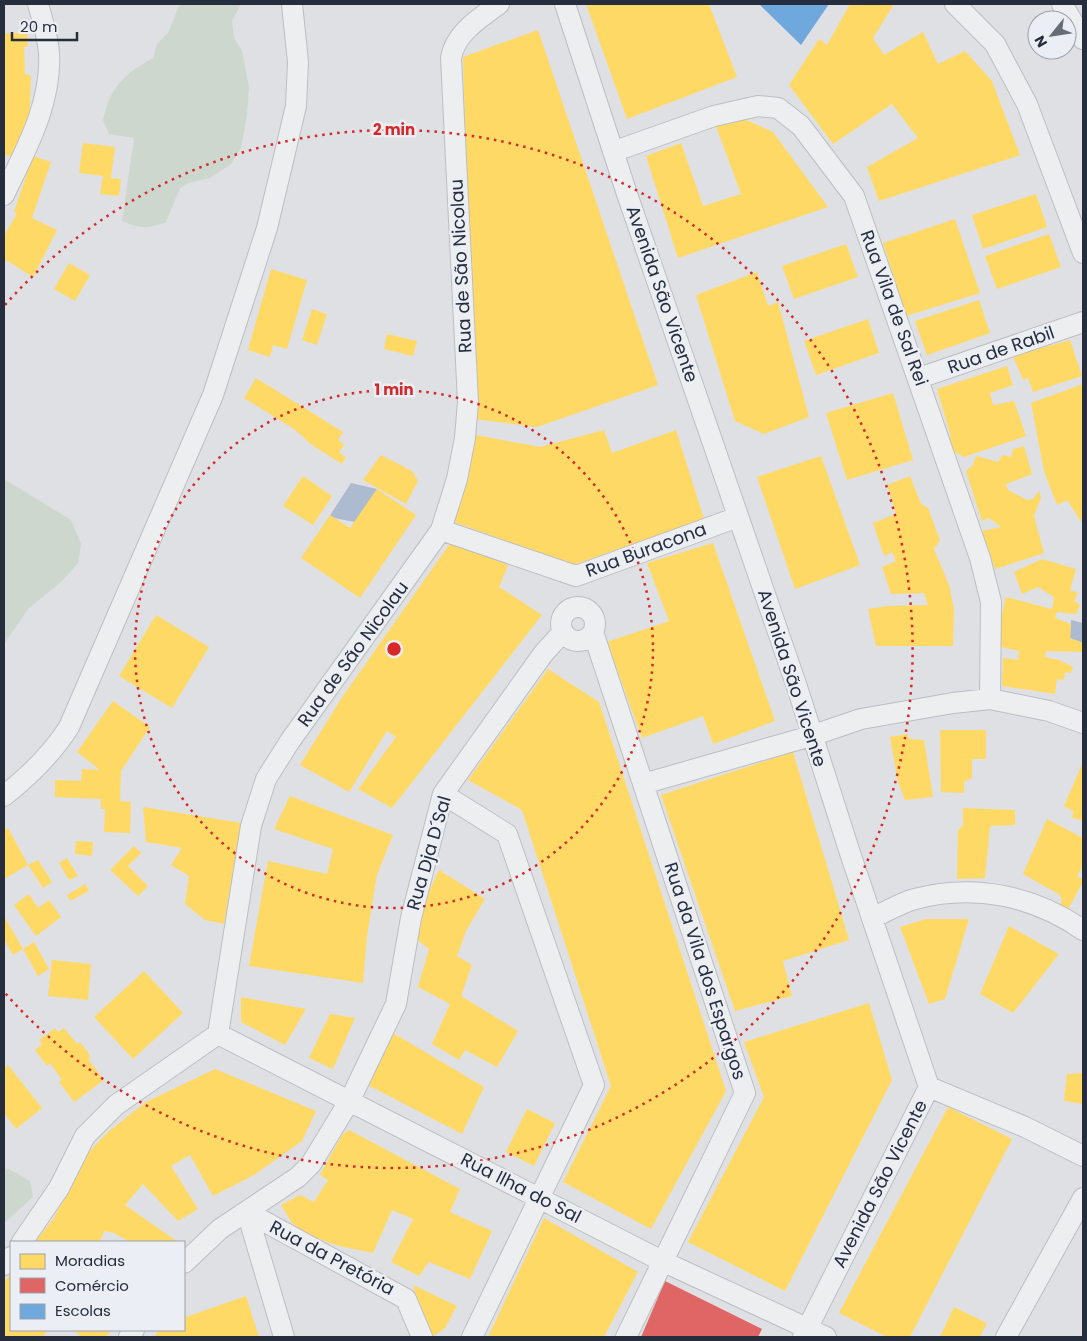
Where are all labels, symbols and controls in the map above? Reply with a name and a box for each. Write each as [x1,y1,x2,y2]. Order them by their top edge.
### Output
scale bar [12,10,78,42]
north arrow [1027,10,1077,60]
text: 20 m [20,16,58,37]
text: N [1029,32,1052,51]
text: 2 min [373,119,415,140]
street label: Rua de São Nicolau [443,178,478,354]
street label: Avenida São Vicente [620,202,704,386]
street label: Rua Vila de Sal Rei [855,226,934,389]
street label: Rua de Rabil [944,320,1058,380]
text: 1 min [374,379,414,400]
street label: Rua Buracona [582,516,710,583]
street label: Rua de São Nicolau [291,576,414,732]
street label: Avenida São Vicente [752,586,833,770]
centre of rings [385,640,403,658]
street label: Rua Dja D´Sal [400,793,457,913]
street label: Rua da Vila dos Espargos [658,859,752,1083]
street label: Avenida São Vicente [826,1095,933,1272]
street label: Rua Ilha do Sal [457,1146,586,1229]
street label: Rua da Pretória [265,1214,399,1301]
legend [10,1241,185,1331]
text: Moradias [55,1250,125,1271]
text: Comércio [55,1275,129,1296]
text: Escolas [55,1300,111,1321]

